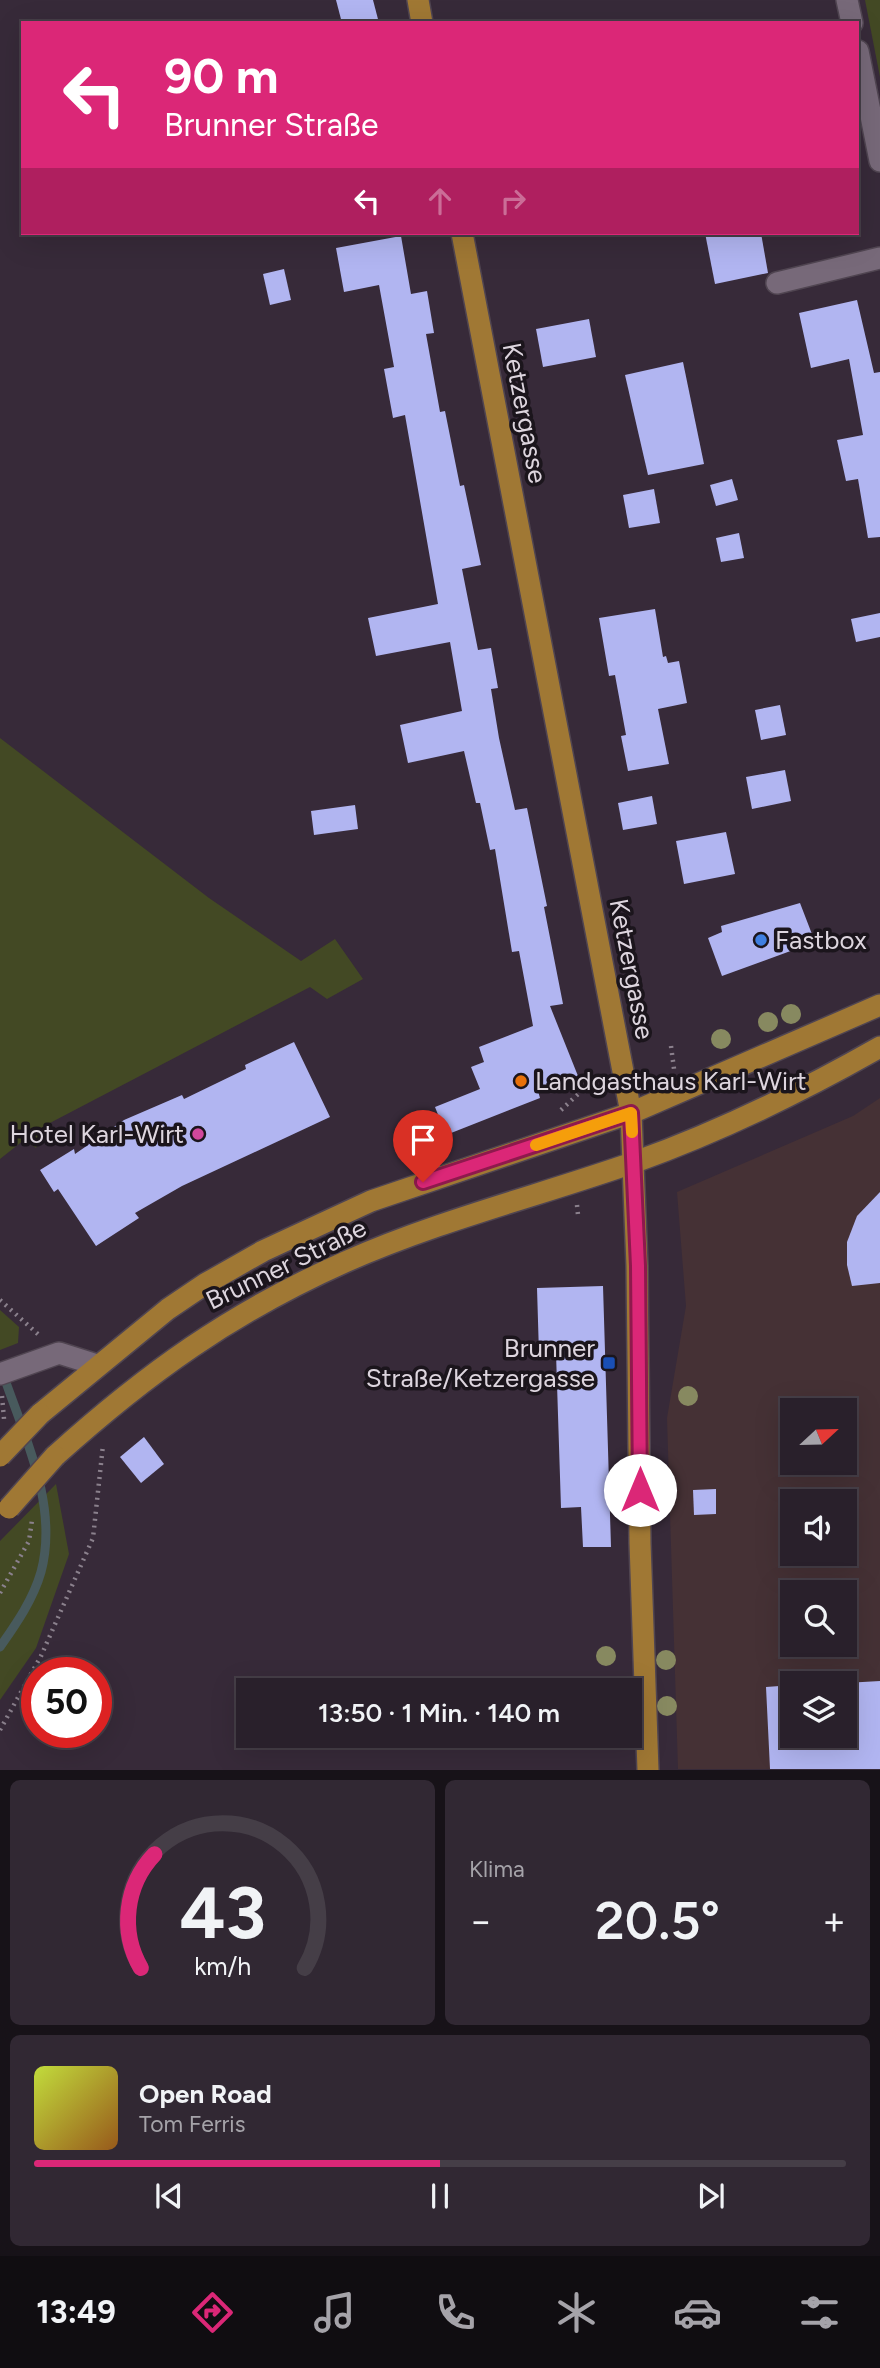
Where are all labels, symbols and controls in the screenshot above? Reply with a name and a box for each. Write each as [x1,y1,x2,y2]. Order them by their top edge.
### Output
text: 90 m [164,46,279,105]
icon: left [49,49,140,140]
text: Brunner Straße [164,106,379,144]
icon: left [348,182,386,220]
icon: ahead [421,182,459,220]
icon: right [494,182,532,220]
street label: Ketzergasse [496,340,554,486]
street label: Ketzergasse [603,896,661,1042]
place label: Fastbox [775,924,867,956]
marker: Fastbox [753,932,769,948]
place label: Landgasthaus Karl-Wirt [535,1065,807,1097]
marker: Landgasthaus Karl-Wirt [513,1073,529,1089]
pin [393,1110,453,1182]
place label: Hotel Karl-Wirt [9,1118,184,1150]
icon: arrive [404,1121,442,1159]
marker: Hotel Karl-Wirt [190,1126,206,1142]
street label: Brunner Straße [201,1211,371,1317]
place label: Brunner Straße/Ketzergasse [366,1332,595,1394]
marker: Brunner Straße/Ketzergasse [601,1355,617,1371]
north arrow [780,1398,858,1475]
map controls [780,1398,857,1748]
position arrow [603,1453,677,1527]
button: sound [780,1489,857,1566]
button: search [780,1580,857,1657]
speed limit sign: 50 [21,1657,112,1748]
button: layers [780,1671,857,1748]
text: 13:50 · 1 Min. · 140 m [318,1697,560,1729]
text: Klima [469,1855,525,1883]
text: 43 [179,1870,266,1957]
text: 20.5° [595,1890,720,1952]
text: − [469,1898,493,1944]
text: + [822,1898,846,1944]
text: km/h [194,1951,251,1981]
text: Open Road [139,2078,272,2110]
text: Tom Ferris [139,2110,245,2138]
icon: previous [150,2177,188,2215]
icon: pause [421,2177,459,2215]
icon: next [692,2177,730,2215]
icon: directions [188,2288,237,2337]
icon: music [310,2288,359,2337]
icon: phone [431,2288,480,2337]
icon: climate [552,2288,601,2337]
icon: car [673,2288,722,2337]
icon: filters [795,2288,844,2337]
text: 13:49 [36,2293,116,2331]

